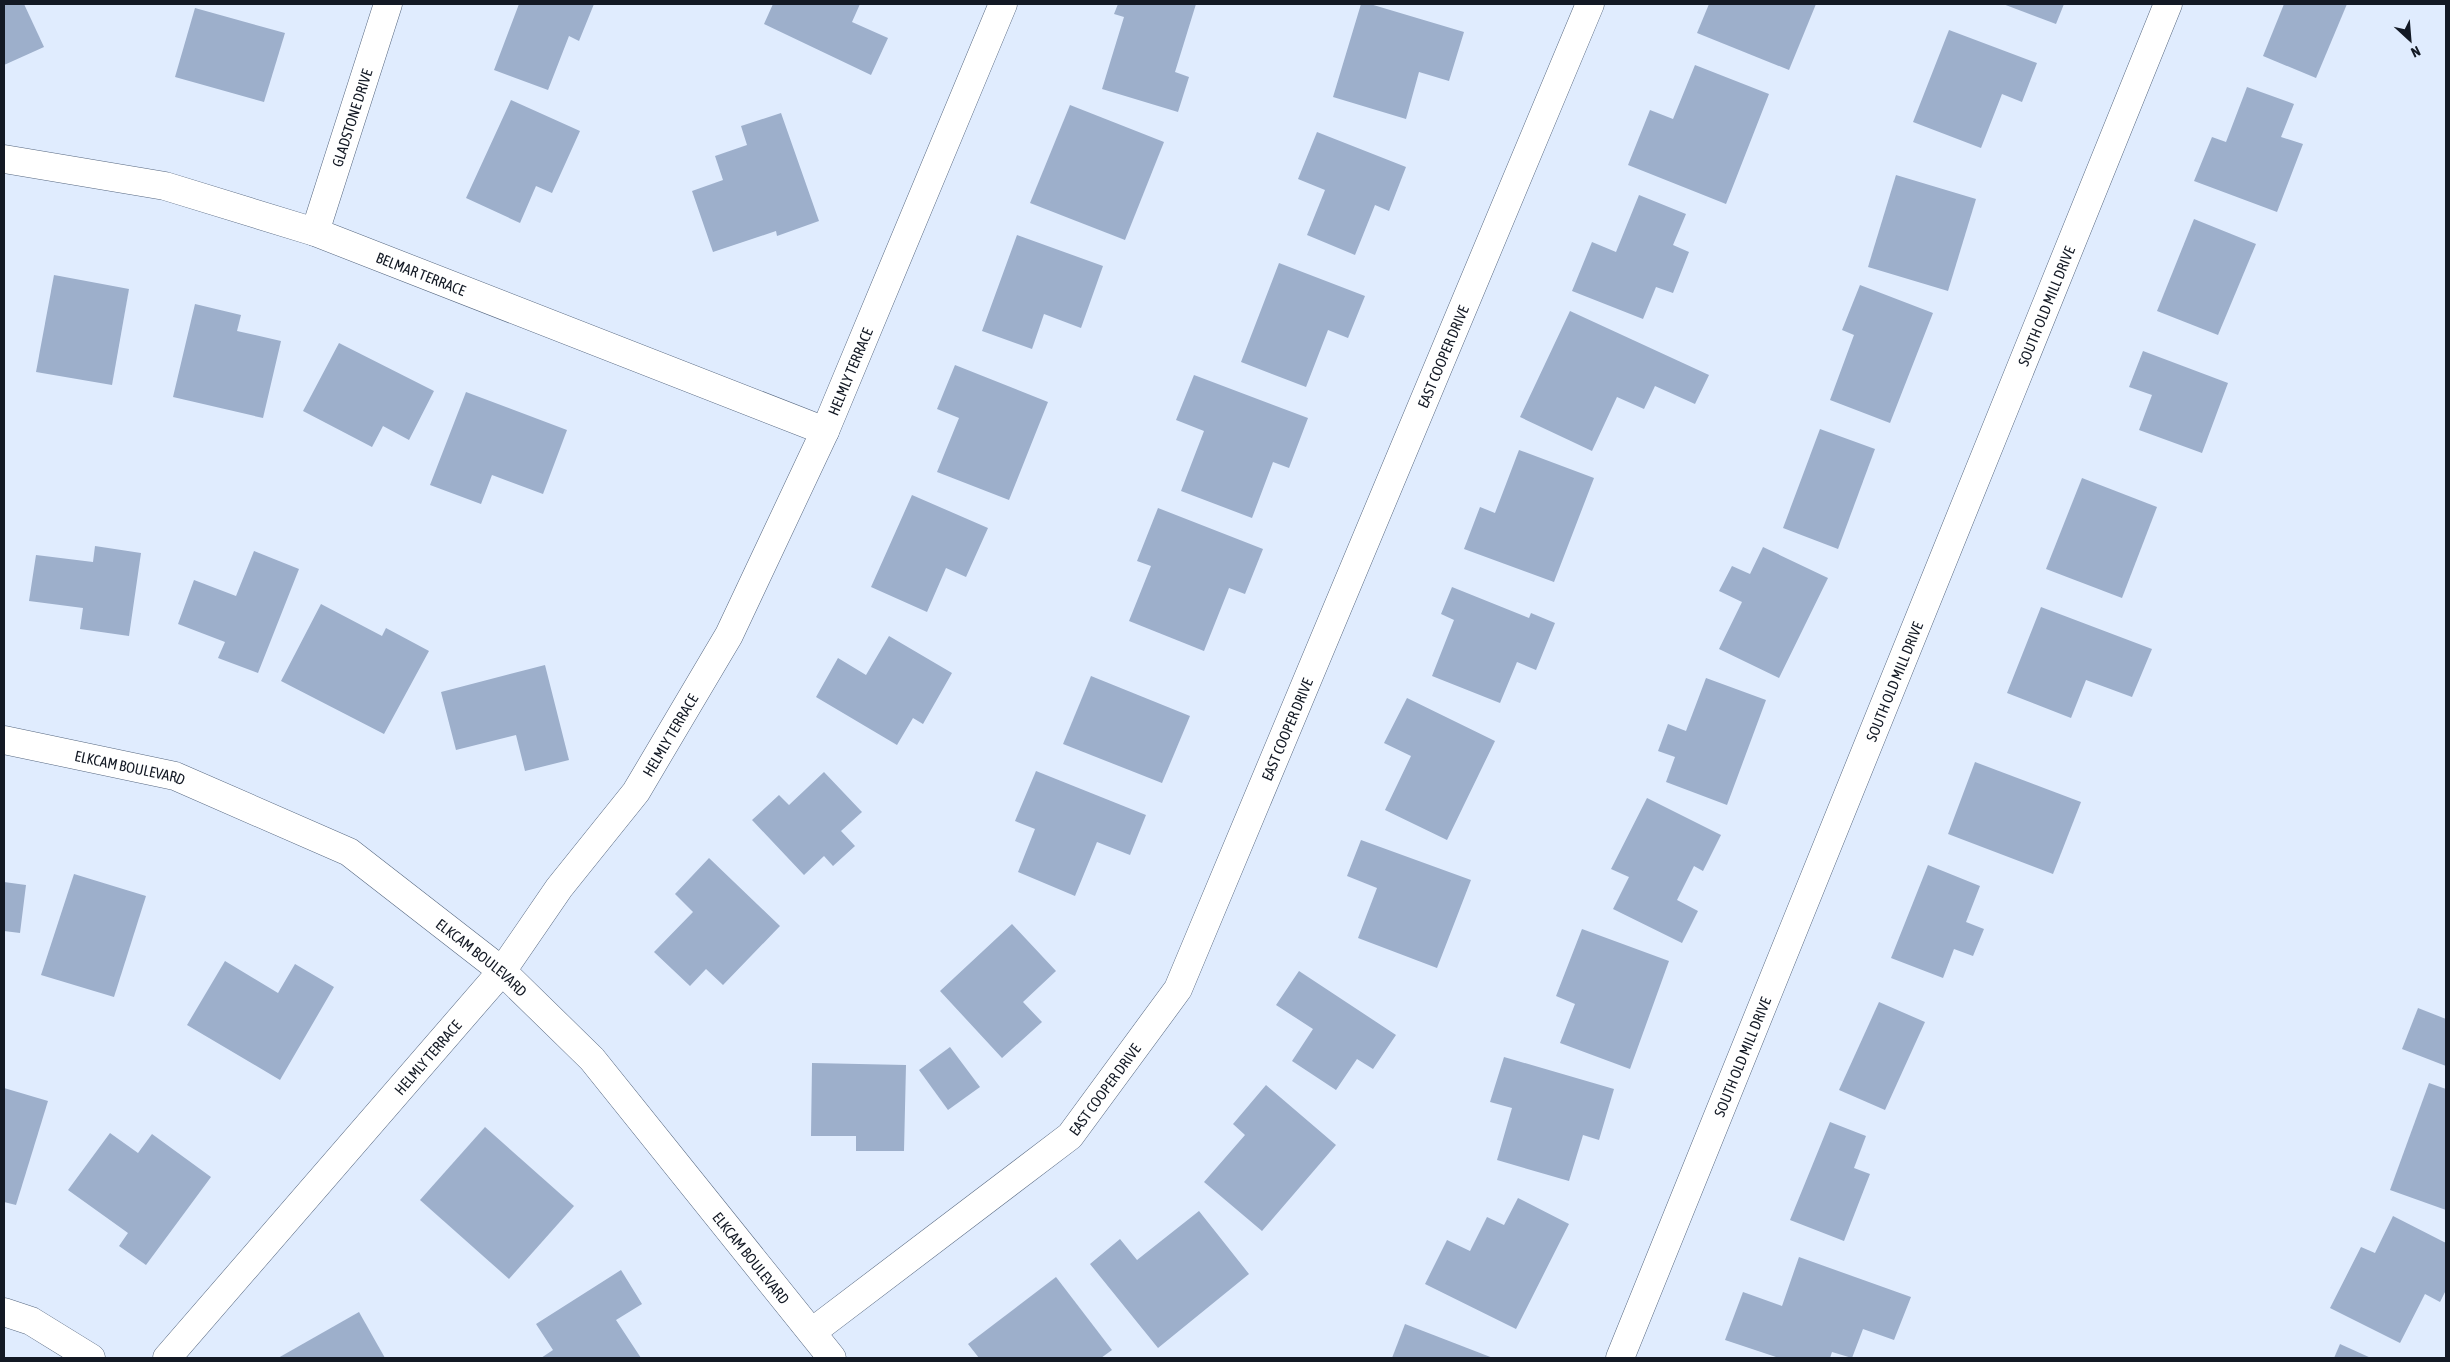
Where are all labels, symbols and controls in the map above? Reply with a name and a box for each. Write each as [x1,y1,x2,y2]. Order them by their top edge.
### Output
north arrow [2385,15,2435,65]
text: N [2408,43,2423,61]
street label: GLADSTONE DRIVE [328,66,375,169]
street label: SOUTH OLD MILL DRIVE [2014,243,2078,368]
street label: BELMAR TERRACE [374,248,469,299]
street label: EAST COOPER DRIVE [1414,302,1472,410]
street label: HELMLY TERRACE [824,325,876,418]
street label: SOUTH OLD MILL DRIVE [1862,619,1926,744]
street label: EAST COOPER DRIVE [1258,675,1316,783]
street label: HELMLY TERRACE [639,690,701,779]
street label: ELKCAM BOULEVARD [73,747,188,788]
street label: ELKCAM BOULEVARD [433,915,531,999]
street label: SOUTH OLD MILL DRIVE [1710,994,1774,1119]
street label: HELMLY TERRACE [391,1016,465,1098]
street label: EAST COOPER DRIVE [1065,1040,1144,1138]
street label: ELKCAM BOULEVARD [710,1208,793,1307]

